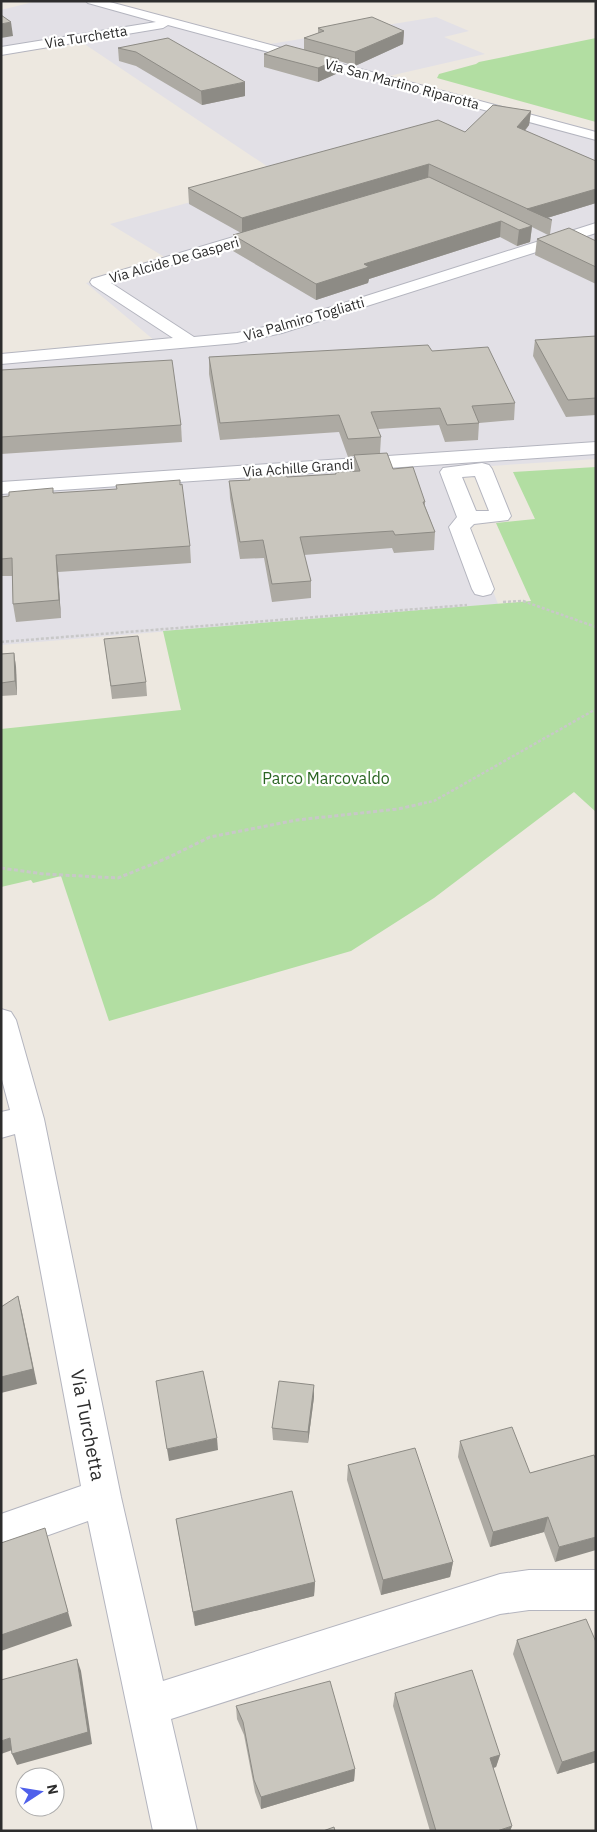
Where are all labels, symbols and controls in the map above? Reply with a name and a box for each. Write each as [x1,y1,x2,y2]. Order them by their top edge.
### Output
street label: Via Turchetta [44,22,129,52]
street label: Via San Martino Riparotta [323,55,482,113]
street label: Via Alcide De Gasperi [107,233,241,287]
street label: Via Palmiro Togliatti [242,293,366,345]
street label: Via Achille Grandi [242,455,354,481]
park label: Parco Marcovaldo [262,768,390,788]
street label: Via Turchetta [65,1367,111,1483]
north arrow [15,1767,65,1817]
text: N [43,1782,63,1796]

